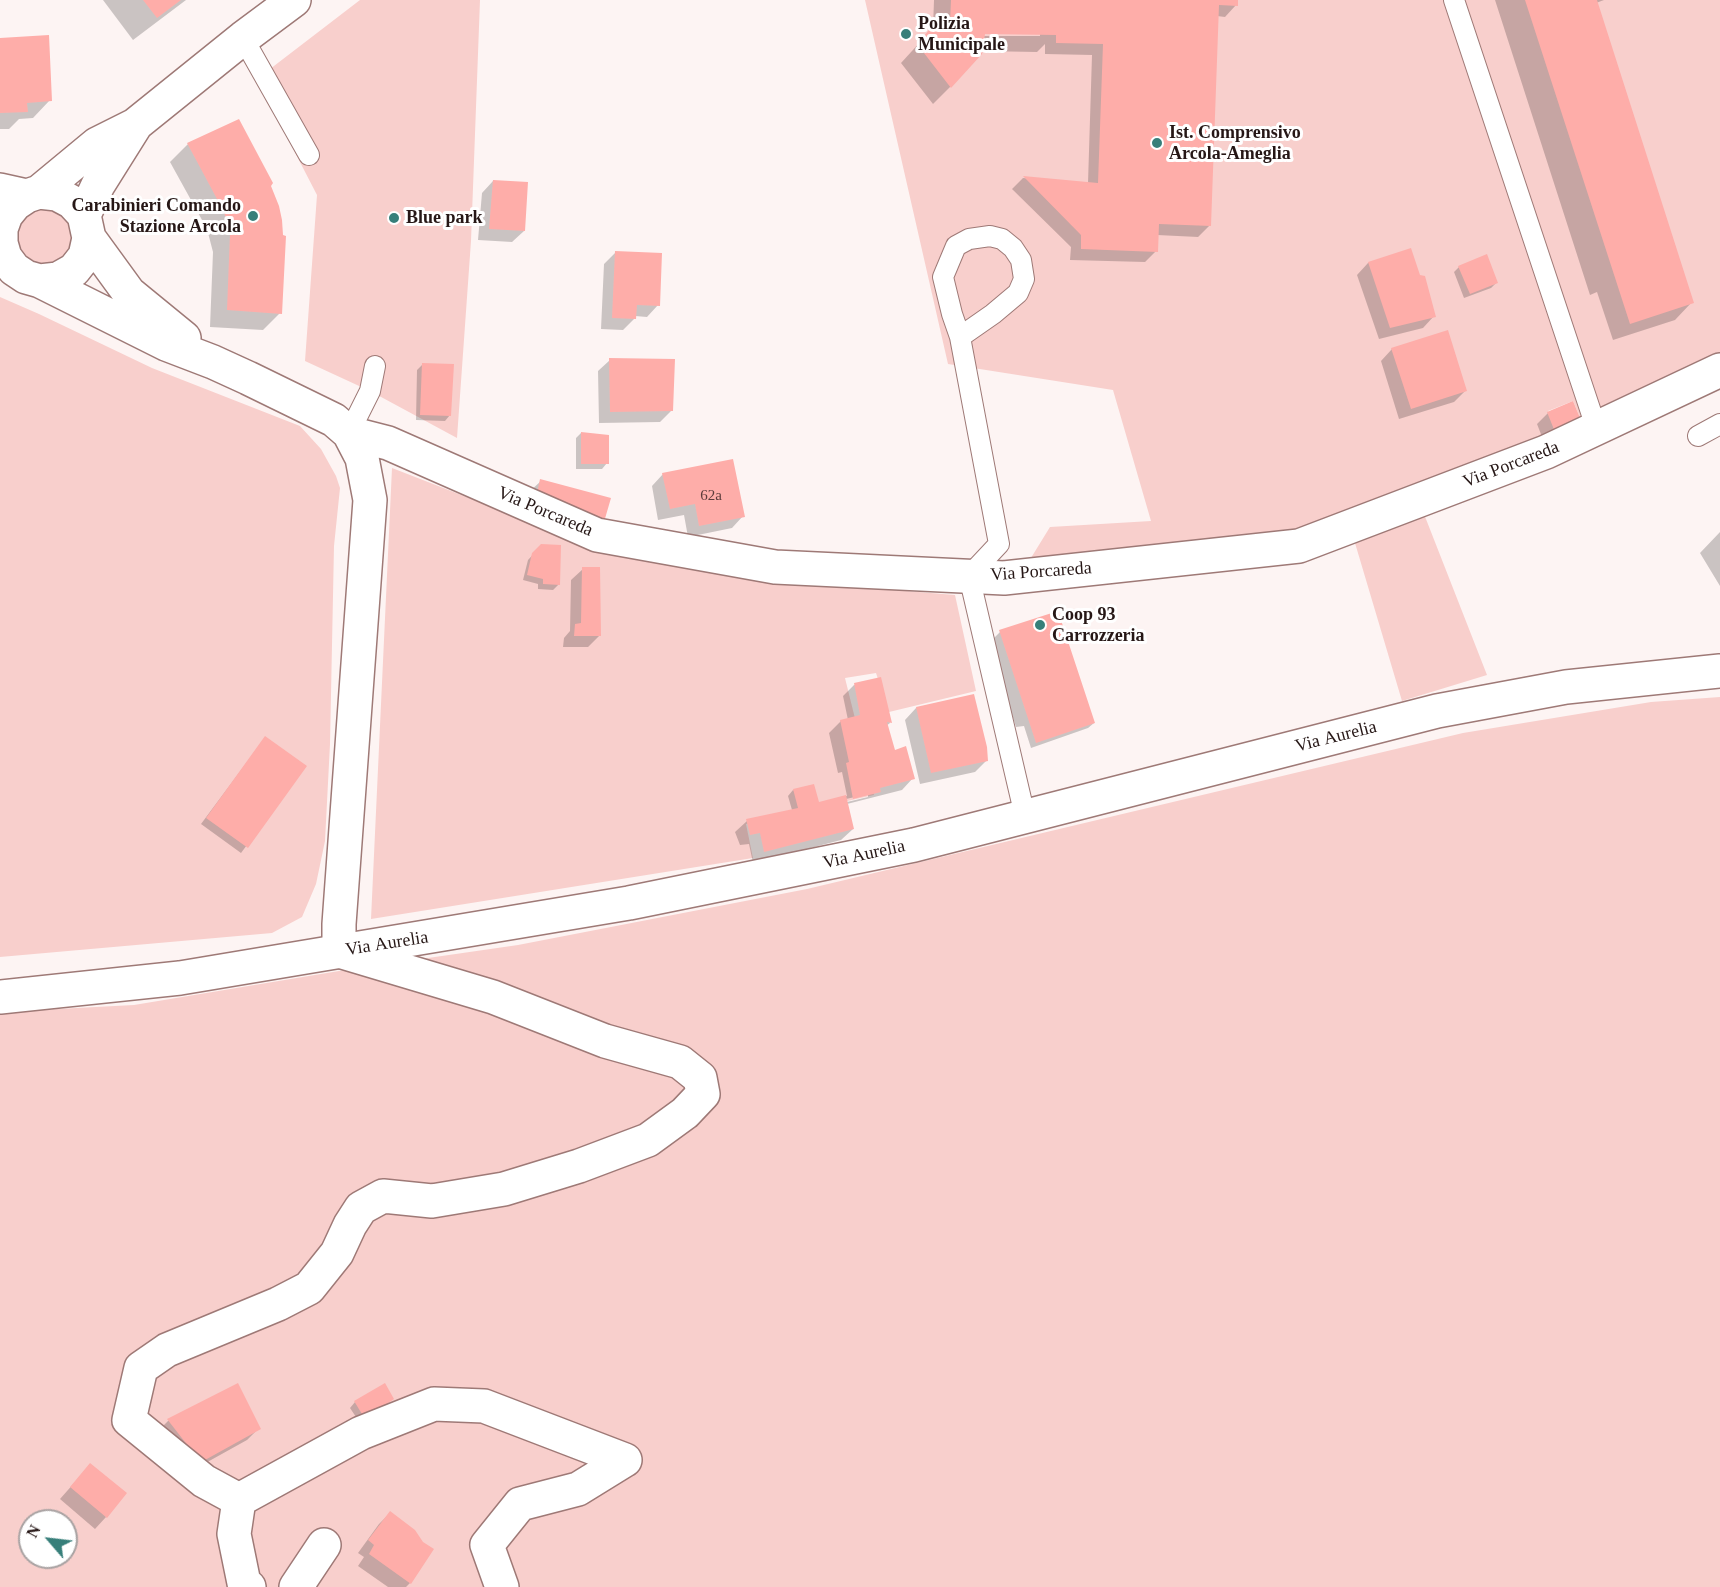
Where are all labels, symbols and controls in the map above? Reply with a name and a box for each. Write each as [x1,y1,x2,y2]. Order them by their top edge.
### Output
place label: Polizia Municipale [918,13,1005,56]
marker: Polizia Municipale [899,27,913,41]
place label: Ist. Comprensivo Arcola-Ameglia [1169,122,1301,164]
marker: Ist. Comprensivo Arcola-Ameglia [1150,136,1164,150]
place label: Carabinieri Comando Stazione Arcola [71,195,241,238]
place label: Blue park [406,207,483,229]
marker: Carabinieri Comando Stazione Arcola [246,209,260,223]
marker: Blue park [387,211,401,225]
street label: Via Porcareda [1460,437,1562,493]
street label: Via Porcareda [494,482,596,542]
house number: 62a [700,487,722,505]
street label: Via Porcareda [990,558,1092,586]
place label: Coop 93 Carrozzeria [1052,604,1145,646]
marker: Coop 93 Carrozzeria [1033,618,1047,632]
street label: Via Aurelia [1293,716,1379,758]
street label: Via Aurelia [821,836,907,874]
street label: Via Aurelia [344,927,430,961]
north arrow [18,1509,78,1569]
text: N [23,1522,44,1540]

